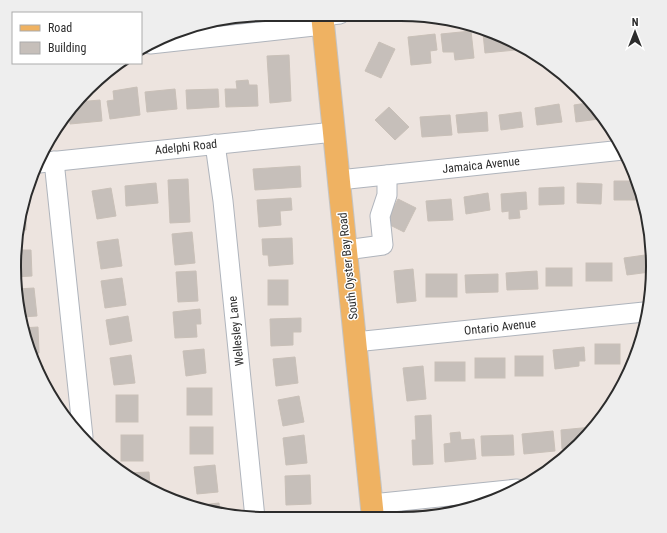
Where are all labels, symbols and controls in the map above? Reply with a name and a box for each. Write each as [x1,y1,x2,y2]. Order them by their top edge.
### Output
legend [12,12,142,64]
north arrow [615,12,655,52]
text: N [632,16,639,29]
text: Road [48,21,72,35]
text: Building [48,41,86,55]
street label: Adelphi Road [154,137,218,157]
street label: Jamaica Avenue [442,154,521,176]
street label: South Oyster Bay Road [335,212,361,320]
street label: Wellesley Lane [225,295,247,367]
street label: Ontario Avenue [463,316,537,338]

